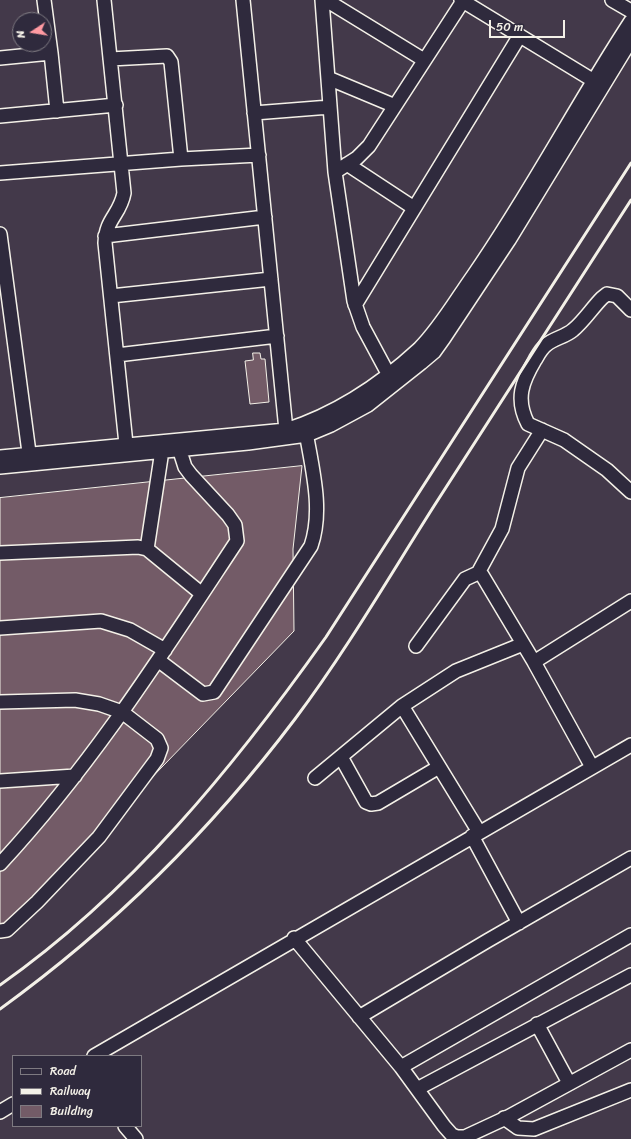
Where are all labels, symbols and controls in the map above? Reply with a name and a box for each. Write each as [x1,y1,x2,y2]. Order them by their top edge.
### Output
north arrow [12,12,52,52]
scale bar [491,12,567,38]
text: 50 m [496,16,523,38]
text: N [11,29,31,40]
legend [12,1055,142,1127]
text: Road [50,1060,76,1082]
text: Railway [50,1080,91,1102]
text: Building [50,1100,93,1122]

